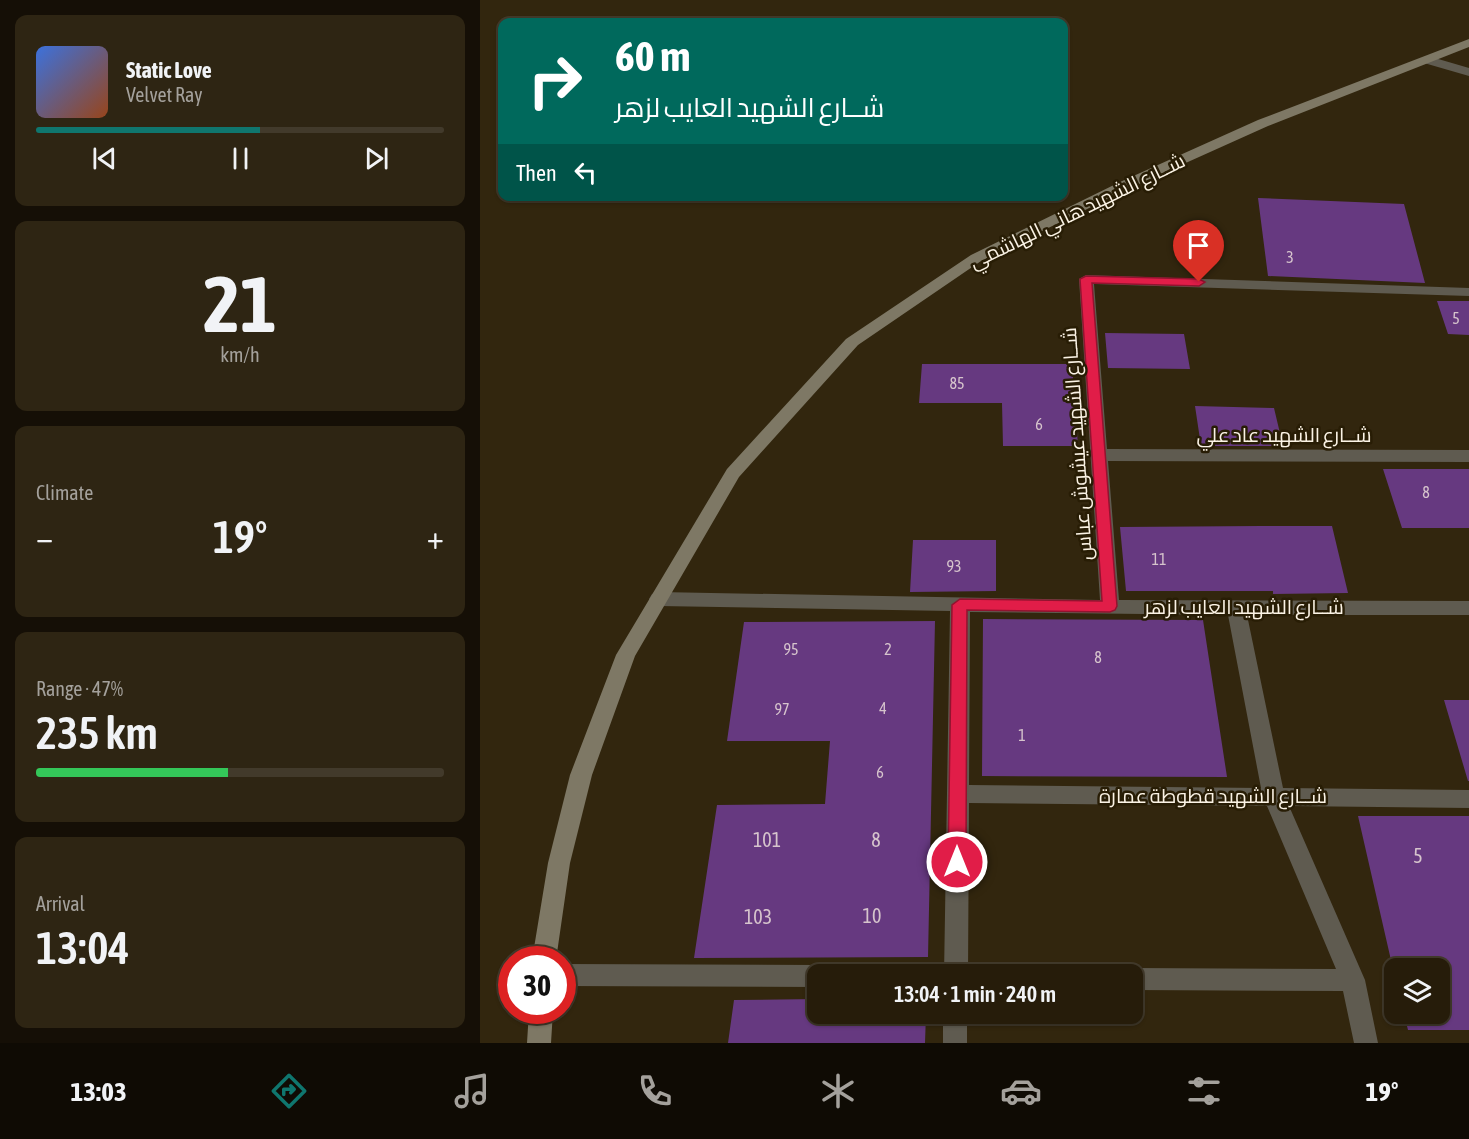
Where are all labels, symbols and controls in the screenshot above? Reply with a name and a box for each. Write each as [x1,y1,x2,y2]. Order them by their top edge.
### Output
text: 60 m [615,32,690,80]
icon: right [516,42,594,120]
text: Static Love [126,57,212,83]
text: Velvet Ray [126,83,203,106]
text: شــارع الشهيد العايب لزهر [615,92,884,123]
icon: previous [88,142,121,175]
icon: pause [224,142,257,175]
icon: next [360,142,393,175]
street label: شــارع الشهيد هاني الهاشمي [965,148,1191,277]
icon: left [569,156,602,189]
text: Then [516,160,557,186]
pin [1173,220,1224,282]
icon: arrive [1182,229,1215,262]
house number: 3 [1286,248,1294,266]
text: 21 [203,259,277,349]
house number: 5 [1452,309,1460,327]
street label: شــارع الشهيد عيشوش عباس [1057,327,1099,561]
text: km/h [220,343,260,366]
house number: 85 [949,374,965,392]
house number: 6 [1035,415,1043,433]
street label: شــارع الشهيد عاد علي [1196,423,1372,451]
text: Climate [36,481,93,504]
house number: 8 [1422,483,1430,501]
text: 19° [213,511,267,563]
text: − [36,518,53,556]
text: + [427,518,444,556]
house number: 11 [1151,550,1167,568]
house number: 93 [946,557,962,575]
street label: شــارع الشهيد العايب لزهر [1143,595,1344,621]
house number: 95 [783,640,799,658]
house number: 2 [884,640,892,658]
house number: 8 [1094,648,1102,666]
text: Range · 47% [36,677,123,700]
house number: 4 [879,699,887,717]
house number: 97 [774,700,790,718]
text: 235 km [36,707,158,759]
house number: 1 [1018,726,1026,744]
house number: 6 [876,763,884,781]
street label: شــارع الشهيد قطوطة عمارة [1099,784,1327,810]
house number: 101 [753,828,781,851]
house number: 8 [871,828,881,851]
position arrow [925,830,989,894]
house number: 5 [1413,844,1423,867]
text: Arrival [36,892,85,915]
house number: 10 [863,904,881,927]
house number: 103 [744,905,772,928]
text: 13:04 [36,922,130,974]
speed limit sign: 30 [498,946,576,1024]
map controls [1384,958,1450,1024]
button: layers [1384,958,1450,1024]
text: 13:04 · 1 min · 240 m [894,981,1056,1007]
icon: directions [268,1070,310,1112]
icon: music [451,1070,493,1112]
icon: phone [634,1070,676,1112]
icon: climate [817,1070,859,1112]
icon: car [1000,1070,1042,1112]
icon: filters [1183,1070,1225,1112]
text: 13:03 [71,1076,127,1107]
text: 19° [1366,1076,1398,1107]

